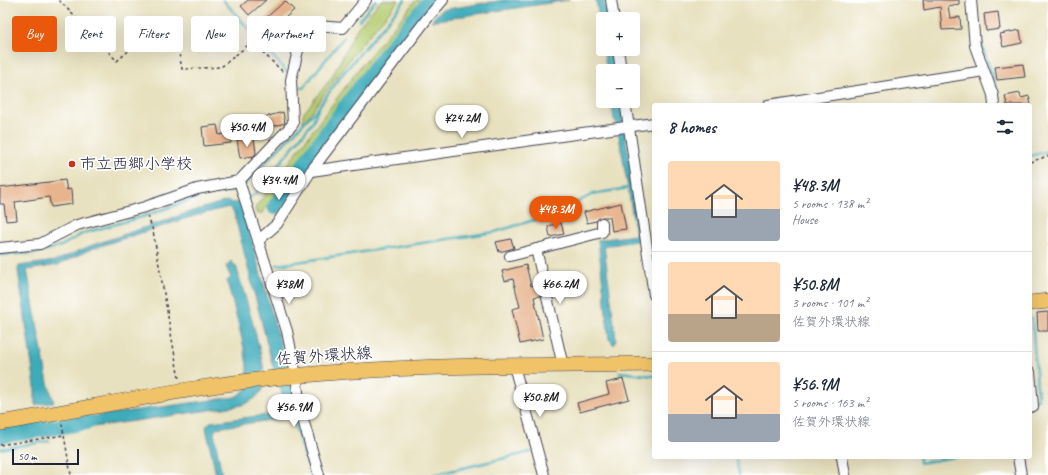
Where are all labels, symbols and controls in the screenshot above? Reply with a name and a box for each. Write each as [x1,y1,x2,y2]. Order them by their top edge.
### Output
map controls [596,12,640,108]
button: + [596,12,640,56]
chip: Buy [12,16,57,52]
chip: Rent [65,16,116,52]
chip: Filters [124,16,183,52]
chip: New [191,16,239,52]
chip: Apartment [247,16,326,52]
button: − [596,64,640,108]
pin: ¥24.2M [429,105,495,139]
text: ¥24.2M [444,110,480,126]
pin: ¥50.4M [214,114,280,148]
icon: filters [994,116,1016,138]
text: 8 homes [668,117,716,138]
text: ¥50.4M [229,119,265,135]
place label: 市立西郷小学校 [80,154,192,174]
marker: 市立西郷小学校 [67,159,77,169]
pin: ¥34.4M [246,167,312,201]
text: ¥34.4M [261,172,297,188]
text: ¥48.3M [792,175,838,196]
icon: home [700,177,748,225]
pin: ¥48.3M [523,196,589,230]
text: 5 rooms · 138 m² [792,196,868,212]
text: ¥48.3M [538,201,574,217]
text: House [792,212,817,228]
pin: ¥38M [265,271,313,305]
pin: ¥66.2M [527,271,593,305]
text: ¥50.8M [792,274,838,295]
text: ¥38M [275,276,303,292]
text: ¥66.2M [542,276,578,292]
icon: home [700,278,748,326]
text: 3 rooms · 101 m² [792,295,868,311]
text: 佐賀外環状線 [792,314,870,330]
street label: 佐賀外環状線 [275,343,373,369]
text: ¥56.9M [792,374,838,395]
icon: home [700,378,748,426]
pin: ¥50.8M [507,384,573,418]
text: ¥50.8M [522,389,558,405]
pin: ¥56.9M [261,394,327,428]
text: 5 rooms · 163 m² [792,395,868,411]
text: ¥56.9M [276,399,312,415]
text: 佐賀外環状線 [792,414,870,430]
scale bar [12,447,79,466]
text: 50 m [18,449,37,463]

